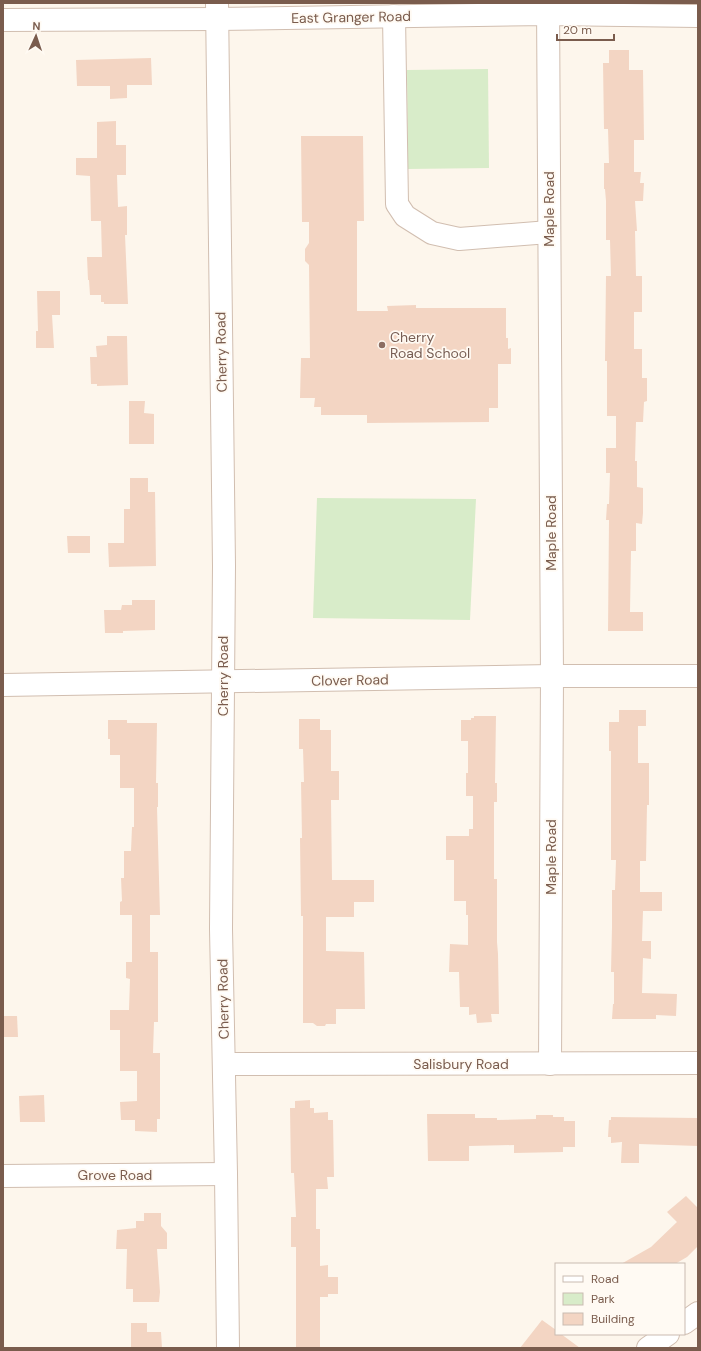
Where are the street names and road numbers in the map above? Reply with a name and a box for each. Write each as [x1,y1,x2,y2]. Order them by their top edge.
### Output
street label: East Granger Road [291,7,411,27]
street label: Maple Road [540,171,558,247]
street label: Cherry Road [211,312,231,392]
street label: Maple Road [542,495,560,571]
street label: Cherry Road [214,636,232,716]
street label: Clover Road [311,670,389,690]
street label: Maple Road [542,819,560,895]
street label: Cherry Road [213,959,233,1039]
street label: Salisbury Road [413,1055,509,1073]
street label: Grove Road [78,1166,152,1184]

